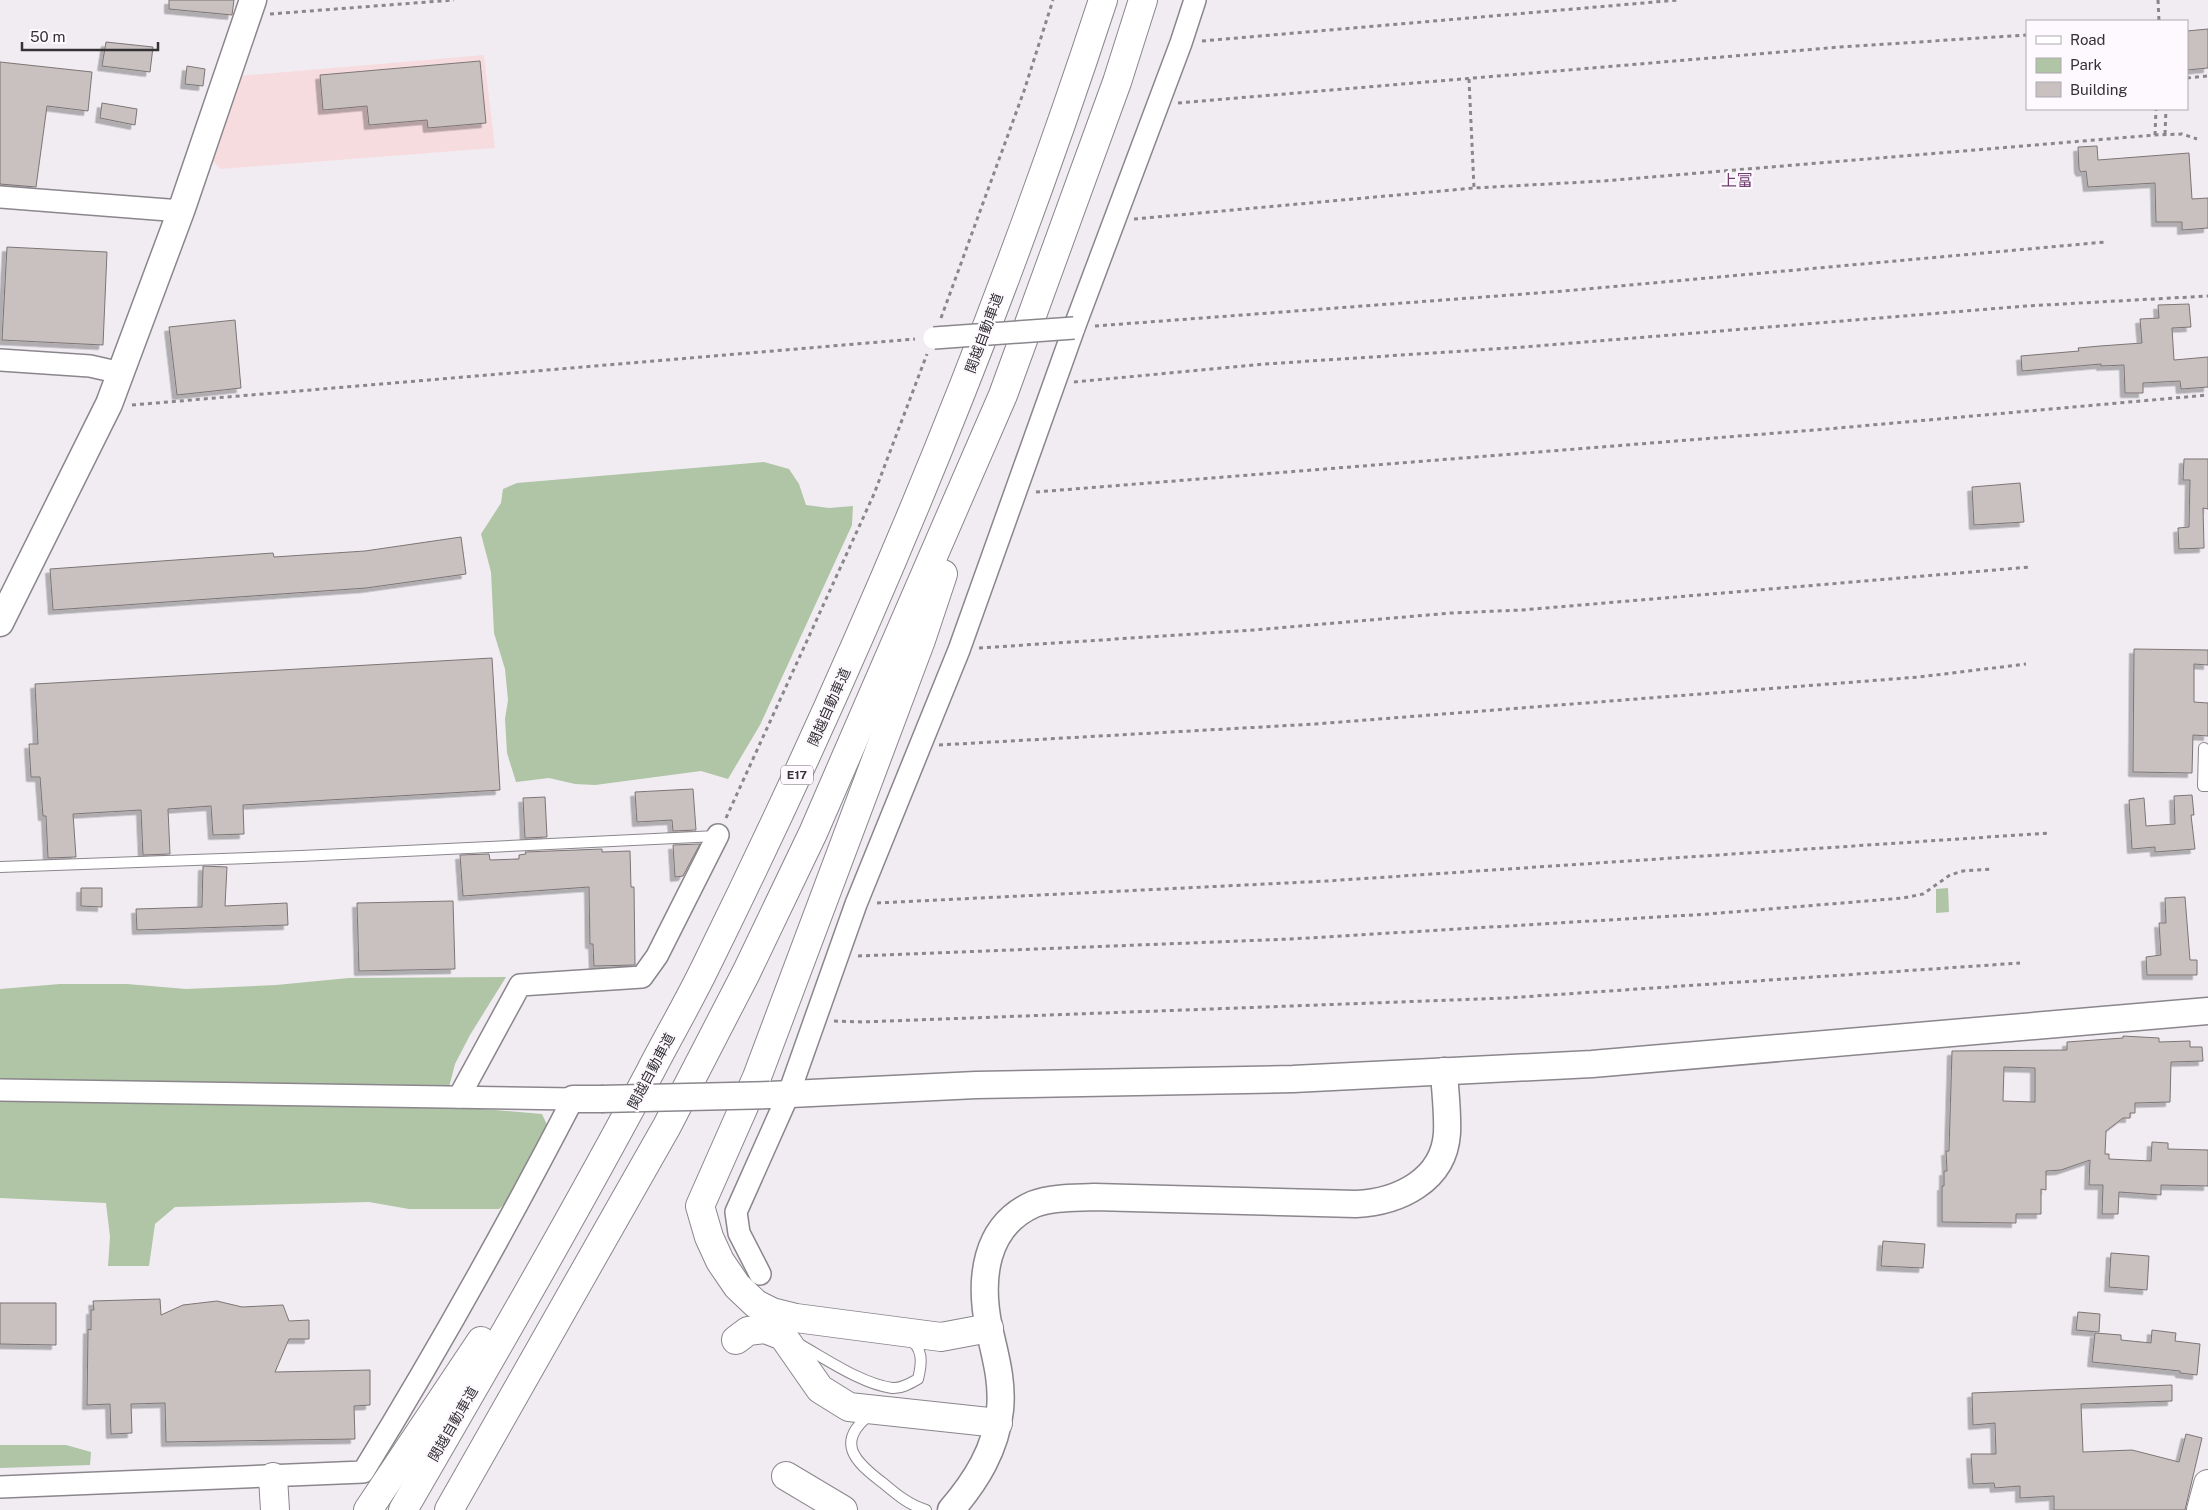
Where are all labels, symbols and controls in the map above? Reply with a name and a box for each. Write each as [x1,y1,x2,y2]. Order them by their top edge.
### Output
scale bar [22,20,159,52]
legend [2026,20,2188,110]
text: 50 m [30,28,65,45]
text: Road [2070,31,2106,48]
text: Park [2070,56,2102,73]
text: Building [2070,81,2128,98]
district label: 上富 [1721,171,1753,190]
street label: 関越自動車道 [962,291,1006,375]
street label: 関越自動車道 [805,665,853,749]
road number: E17 [781,766,813,784]
street label: 関越自動車道 [624,1030,678,1112]
street label: 関越自動車道 [425,1384,481,1464]

